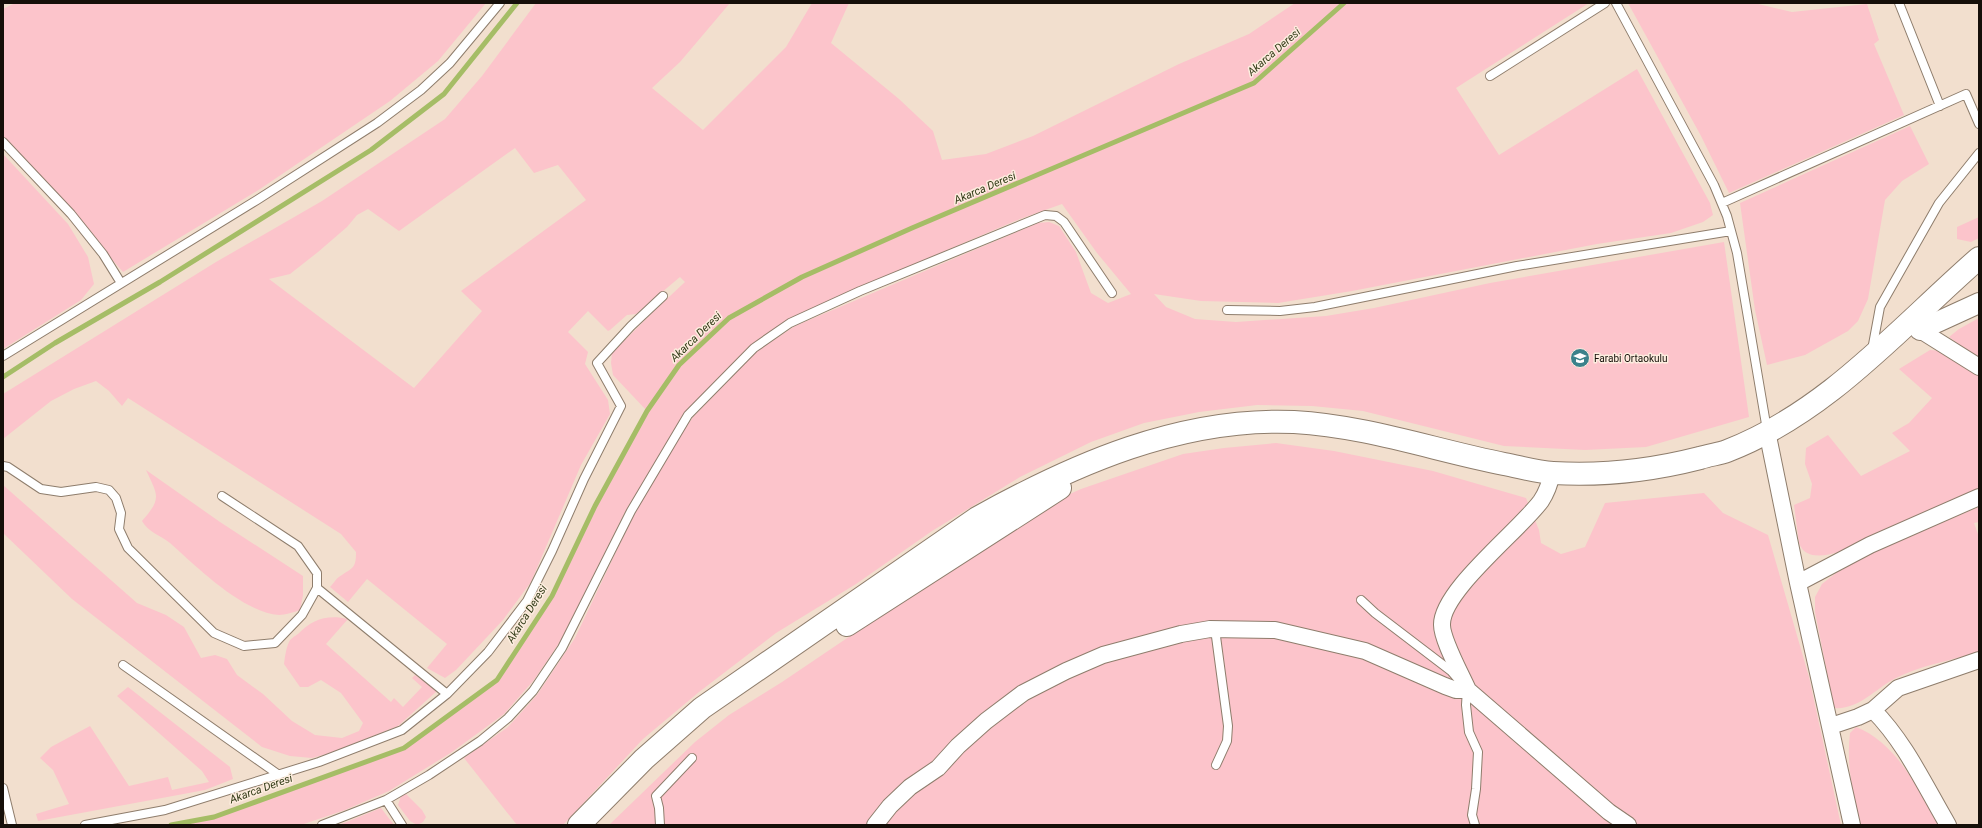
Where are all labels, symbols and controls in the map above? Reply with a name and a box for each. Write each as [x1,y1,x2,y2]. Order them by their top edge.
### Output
water label: Akarca Deresi [1244,25,1303,79]
water label: Akarca Deresi [951,169,1018,207]
water label: Akarca Deresi [667,309,724,365]
school or university icon: Farabi Ortaokulu [1569,347,1591,369]
place label: Farabi Ortaokulu [1594,353,1667,364]
water label: Akarca Deresi [504,582,550,646]
water label: Akarca Deresi [227,772,294,807]

